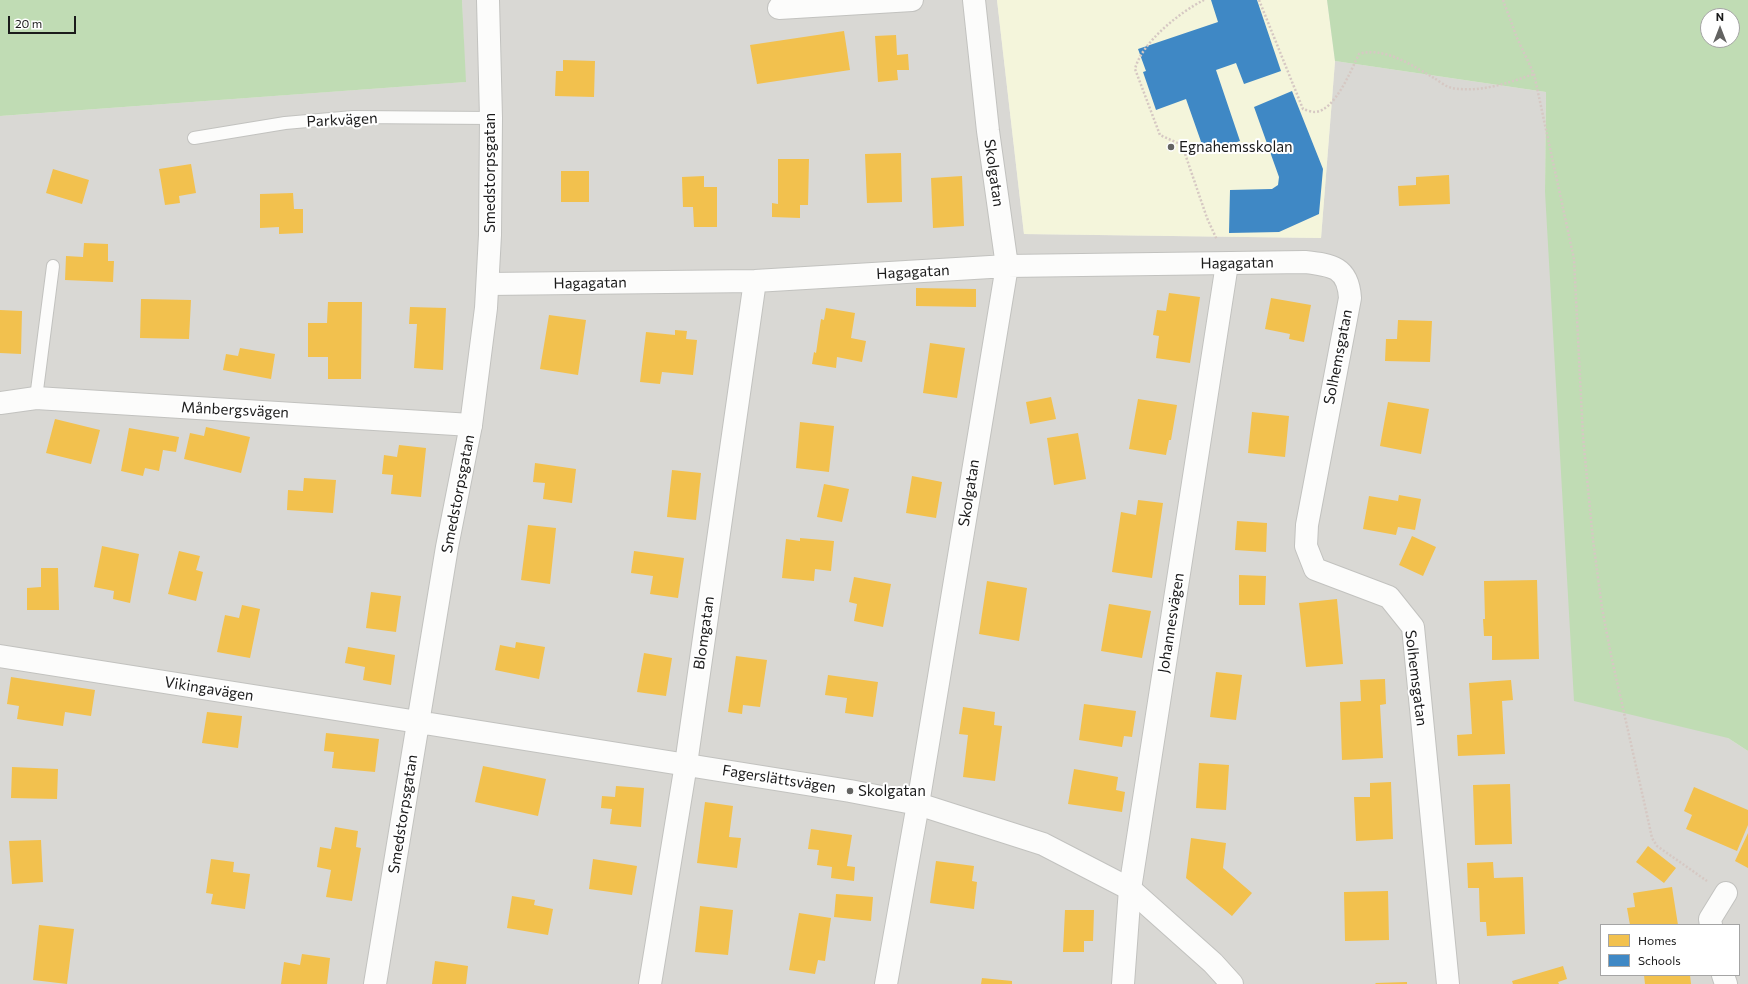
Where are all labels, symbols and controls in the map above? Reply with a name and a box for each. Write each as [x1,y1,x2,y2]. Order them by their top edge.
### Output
scale bar [10,8,78,34]
north arrow [1700,8,1740,48]
text: N [1716,10,1724,23]
text: 20 m [15,16,42,30]
street label: Parkvägen [306,109,378,131]
street label: Smedstorpsgatan [481,113,499,233]
street label: Skolgatan [980,138,1008,208]
place label: Egnahemsskolan [1179,138,1293,156]
marker: Egnahemsskolan [1166,142,1176,152]
street label: Hagagatan [1200,253,1274,273]
street label: Hagagatan [876,261,950,283]
street label: Hagagatan [553,273,627,293]
street label: Solhemsgatan [1320,308,1356,406]
street label: Månbergsvägen [181,398,289,422]
street label: Smedstorpsgatan [438,433,478,555]
street label: Skolgatan [955,458,983,528]
street label: Johannesvägen [1154,572,1188,674]
street label: Blomgatan [690,595,718,671]
street label: Solhemsgatan [1401,629,1431,727]
street label: Vikingavägen [163,673,255,705]
street label: Smedstorpsgatan [385,753,421,875]
street label: Fagerslättsvägen [721,761,837,797]
place label: Skolgatan [858,782,926,800]
marker: Skolgatan [845,786,855,796]
legend [1600,924,1740,976]
text: Homes [1638,933,1676,947]
text: Schools [1638,953,1681,967]

